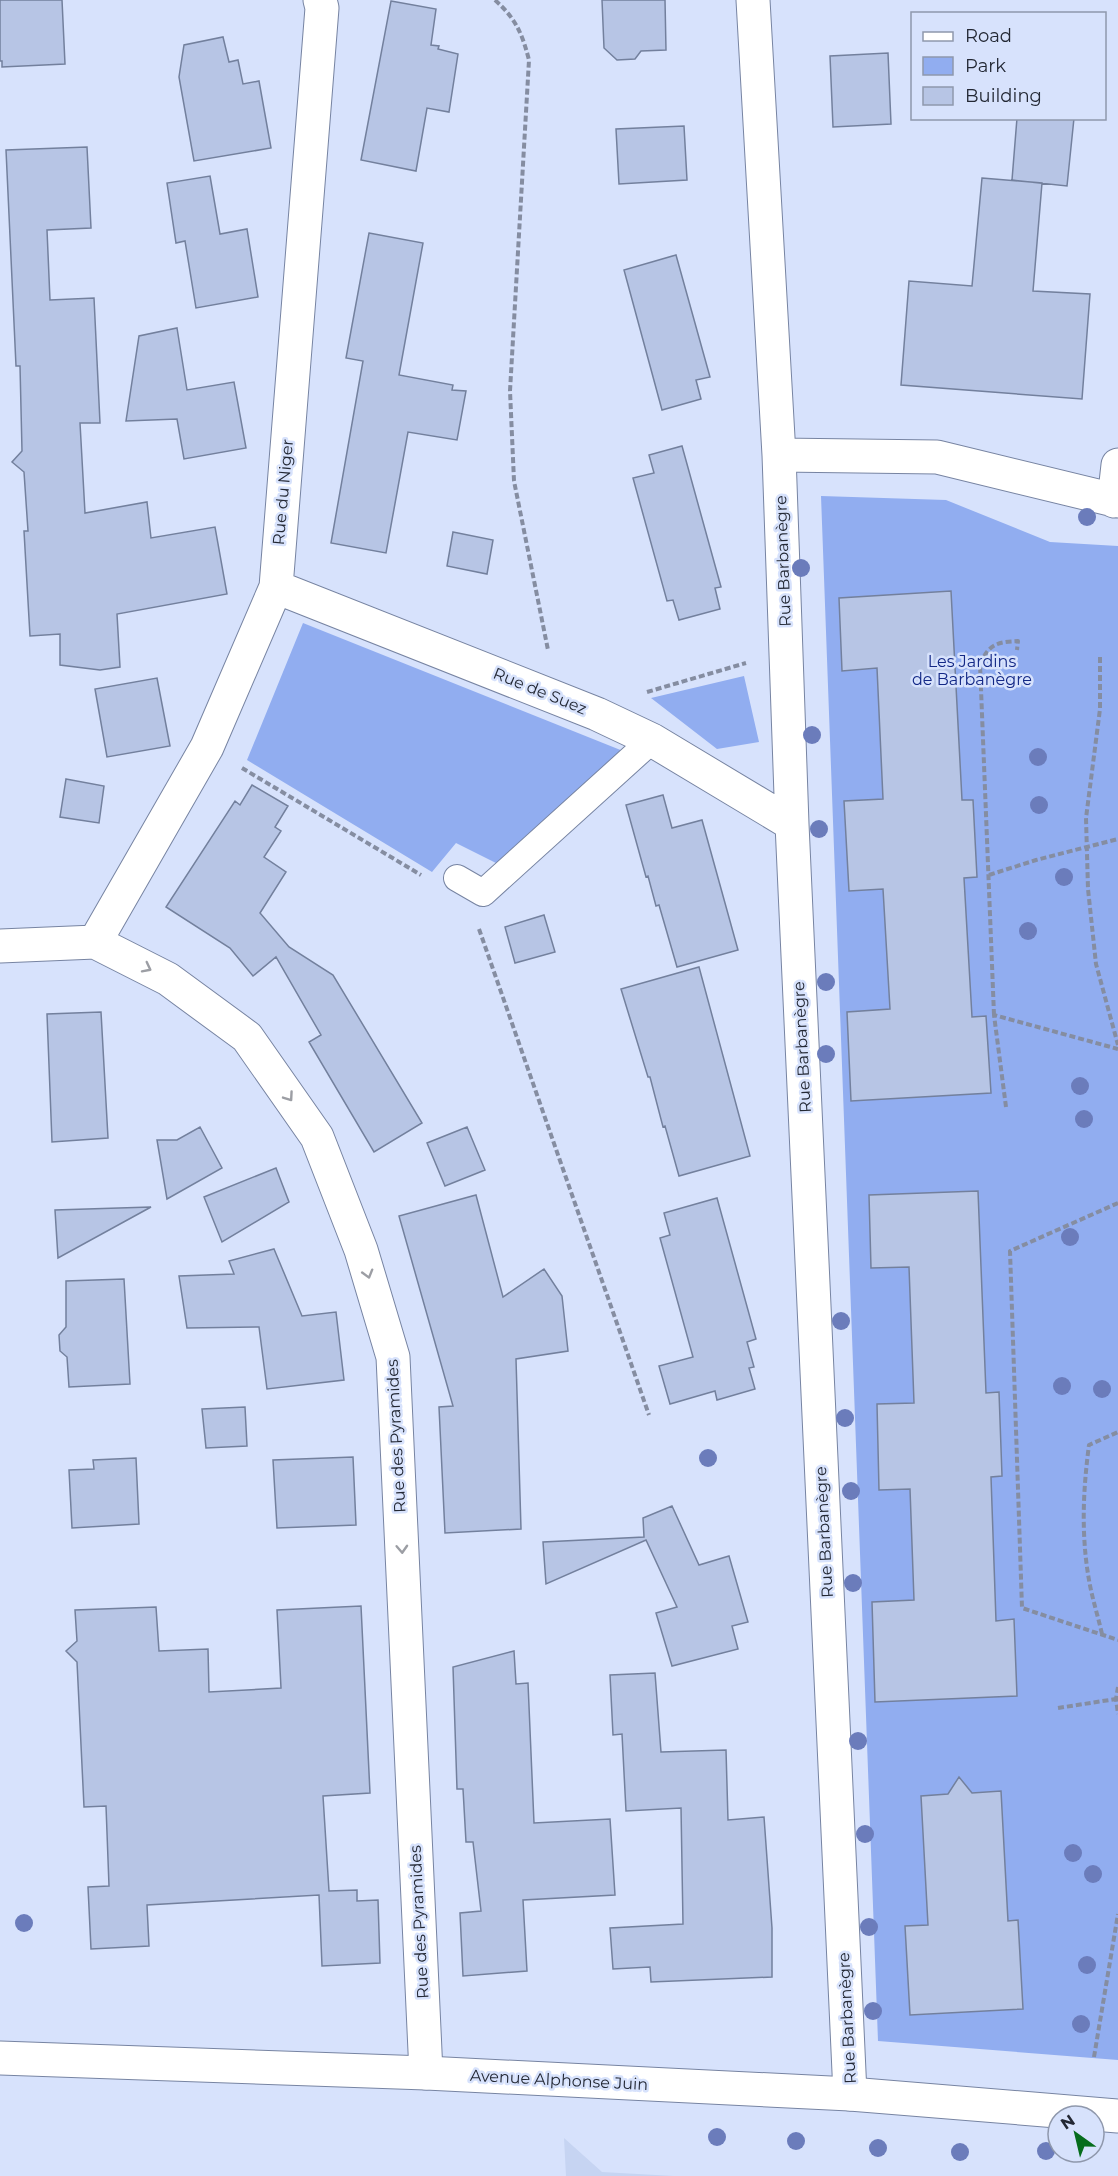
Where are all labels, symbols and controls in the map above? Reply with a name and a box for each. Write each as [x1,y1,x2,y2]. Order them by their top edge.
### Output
legend [911,12,1106,120]
text: Road [965,25,1012,47]
text: Park [965,55,1006,77]
text: Building [965,85,1042,107]
street label: Rue du Niger [269,438,297,546]
street label: Rue Barbanègre [771,495,795,627]
park label: Les Jardins de Barbanègre [912,652,1032,689]
street label: Rue de Suez [490,664,590,718]
one-way arrow [141,961,152,972]
street label: Rue Barbanègre [789,981,815,1113]
one-way arrow [282,1091,293,1102]
one-way arrow [361,1268,373,1279]
street label: Rue des Pyramides [382,1359,410,1513]
street label: Rue Barbanègre [811,1466,837,1598]
one-way arrow [395,1545,408,1554]
street label: Rue des Pyramides [405,1845,433,1999]
street label: Rue Barbanègre [834,1952,860,2084]
street label: Avenue Alphonse Juin [469,2066,649,2094]
north arrow [1046,2104,1106,2164]
text: N [1057,2110,1079,2133]

